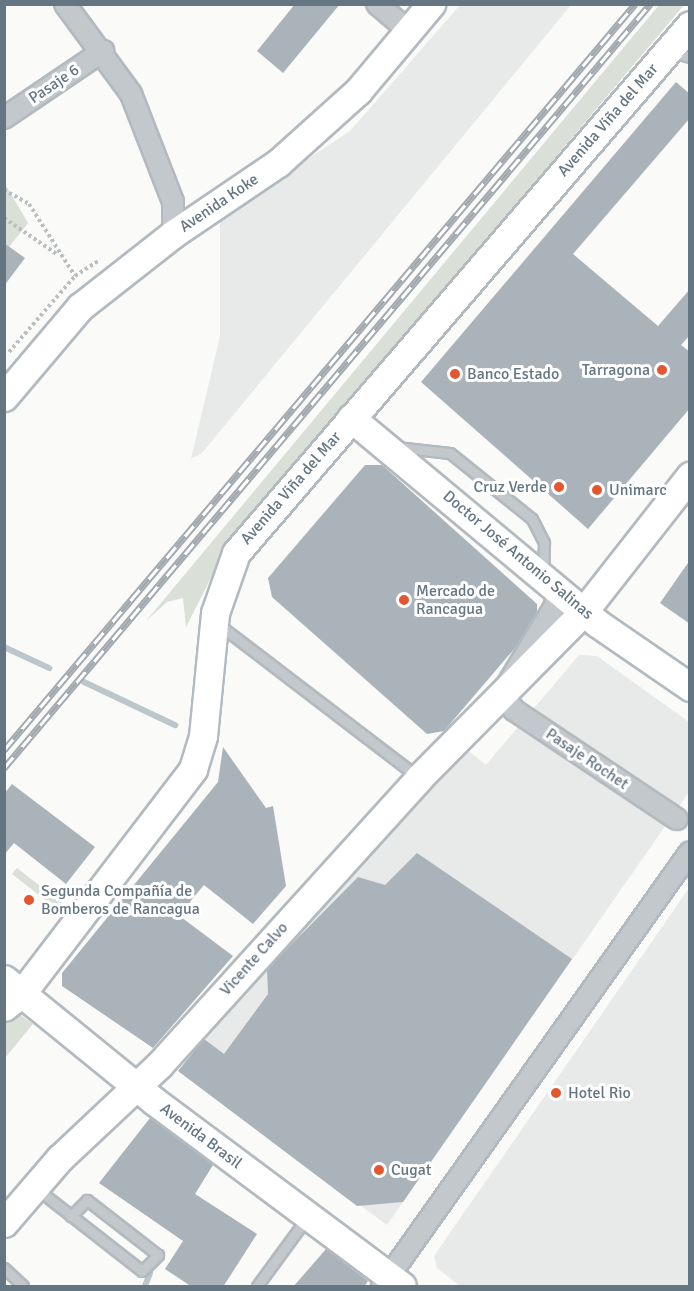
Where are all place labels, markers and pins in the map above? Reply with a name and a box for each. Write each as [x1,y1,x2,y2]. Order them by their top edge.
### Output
place label: Tarragona [582,360,650,380]
marker: Tarragona [655,363,669,377]
place label: Banco Estado [467,364,559,384]
marker: Banco Estado [448,367,462,381]
place label: Cruz Verde [473,477,547,497]
marker: Cruz Verde [552,480,566,494]
place label: Unimarc [609,480,667,500]
marker: Unimarc [590,483,604,497]
place label: Mercado de Rancagua [416,581,495,619]
marker: Mercado de Rancagua [397,593,411,607]
place label: Segunda Compañía de Bomberos de Rancagua [41,881,200,919]
marker: Segunda Compañía de Bomberos de Rancagua [22,893,36,907]
place label: Hotel Rio [568,1083,631,1103]
marker: Hotel Rio [549,1086,563,1100]
place label: Cugat [391,1160,431,1180]
marker: Cugat [372,1163,386,1177]

